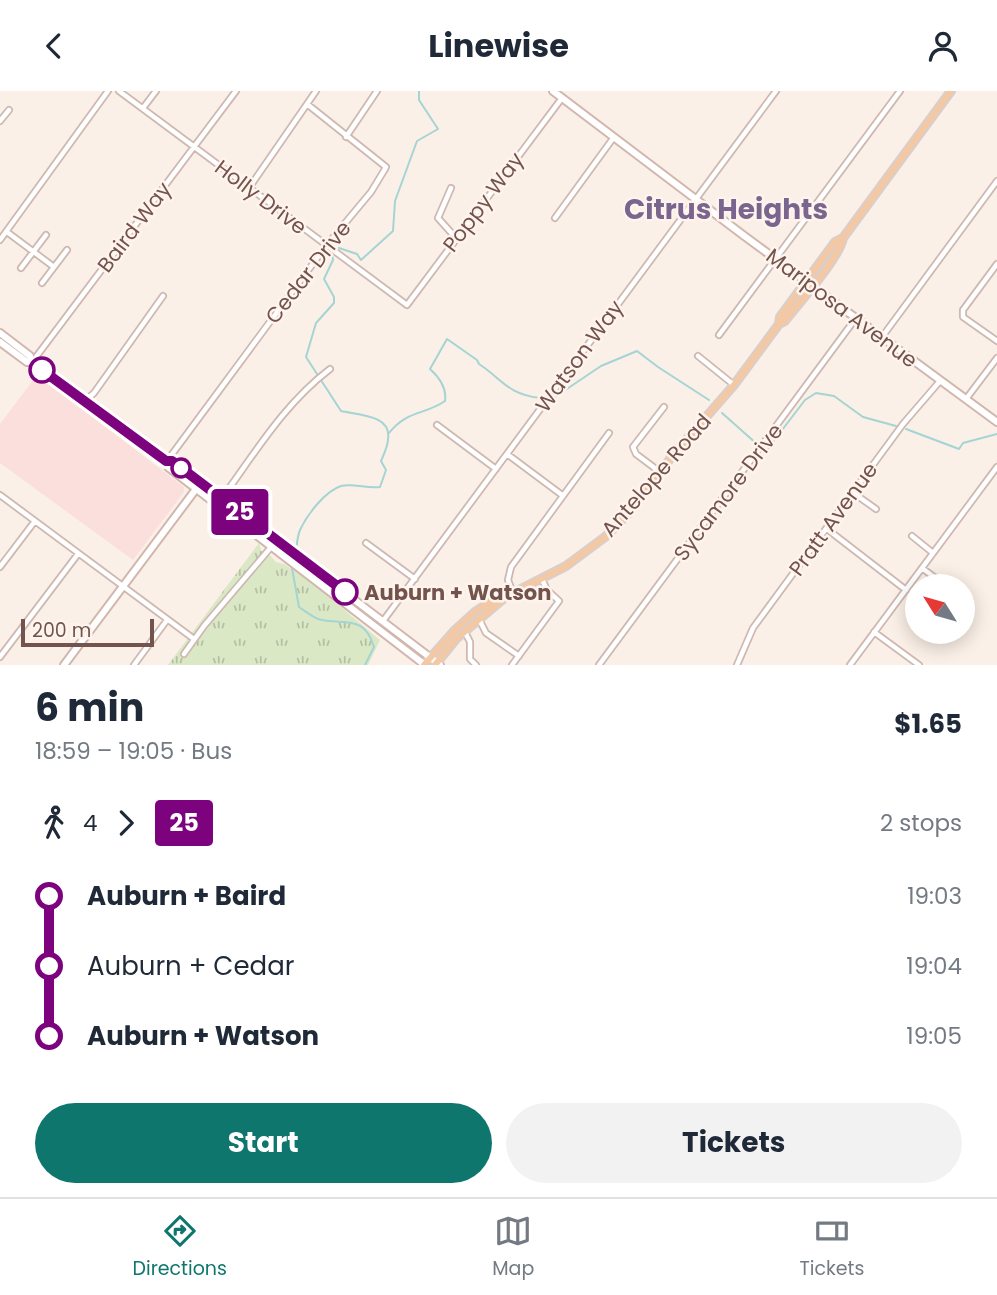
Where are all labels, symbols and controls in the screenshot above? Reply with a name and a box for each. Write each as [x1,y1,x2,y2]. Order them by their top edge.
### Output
text: Linewise [428,23,569,68]
icon: back [35,27,73,65]
icon: person [924,27,962,65]
street label: Poppy Way [436,146,530,258]
street label: Holly Drive [209,153,313,241]
street label: Baird Way [90,176,178,278]
district label: Citrus Heights [624,190,828,229]
street label: Cedar Drive [258,214,358,330]
street label: Mariposa Avenue [760,241,924,375]
street label: Watson Way [528,294,630,418]
unlabelled marker [29,357,55,383]
street label: Antelope Road [594,407,718,543]
street label: Sycamore Drive [667,417,789,567]
street label: Pratt Avenue [782,456,884,582]
unlabelled marker [171,458,191,478]
line badge: 25 [208,489,272,535]
text: 25 [225,495,255,528]
north arrow [905,574,975,644]
map controls [905,574,975,644]
place label: Auburn + Watson [364,578,551,607]
marker: Auburn + Watson [332,579,358,605]
scale bar [21,616,154,648]
text: 200 m [32,617,91,644]
text: 6 min [35,681,144,734]
text: $1.65 [894,706,962,742]
text: 18:59 – 19:05 · Bus [35,735,232,767]
icon: walk [35,804,73,842]
icon: forward [107,804,145,842]
text: 25 [169,806,199,839]
text: 4 [83,807,97,839]
text: 2 stops [880,807,962,839]
text: Auburn + Baird [87,878,286,914]
text: 19:03 [907,880,962,912]
text: Auburn + Cedar [87,948,294,984]
text: 19:04 [906,950,962,982]
text: Auburn + Watson [87,1018,319,1054]
text: 19:05 [906,1020,962,1052]
button: Start [35,1103,492,1183]
button: Tickets [506,1103,962,1183]
tab: Directions [133,1212,227,1283]
tab: Map [492,1212,534,1283]
tab: Tickets [799,1212,864,1283]

